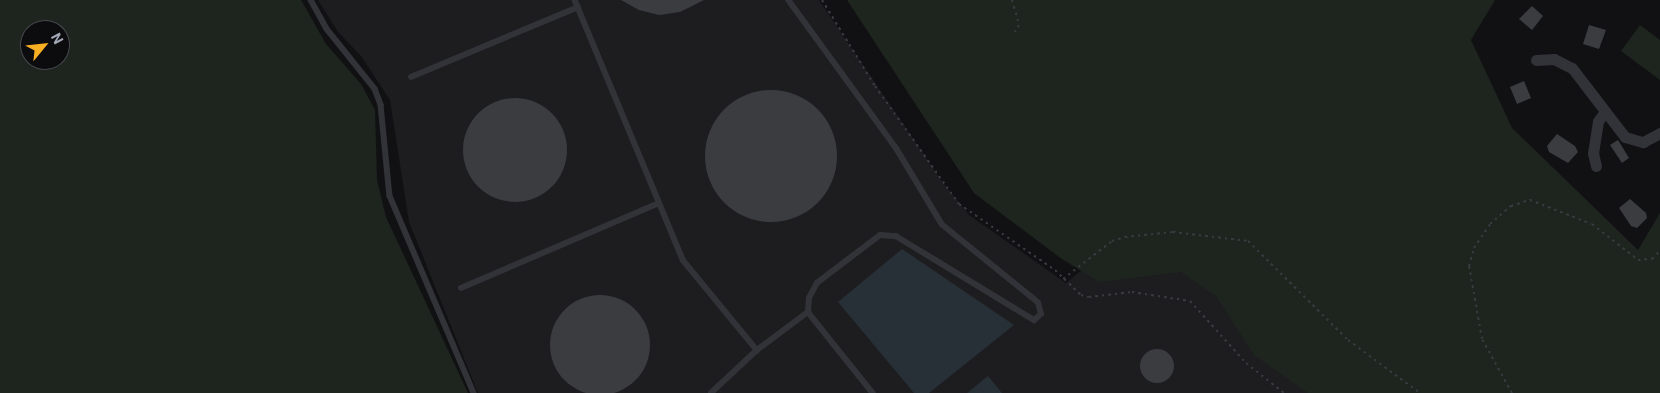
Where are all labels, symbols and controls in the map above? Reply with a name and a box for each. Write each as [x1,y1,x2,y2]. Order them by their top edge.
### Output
north arrow [20,20,70,70]
text: N [48,30,67,47]

